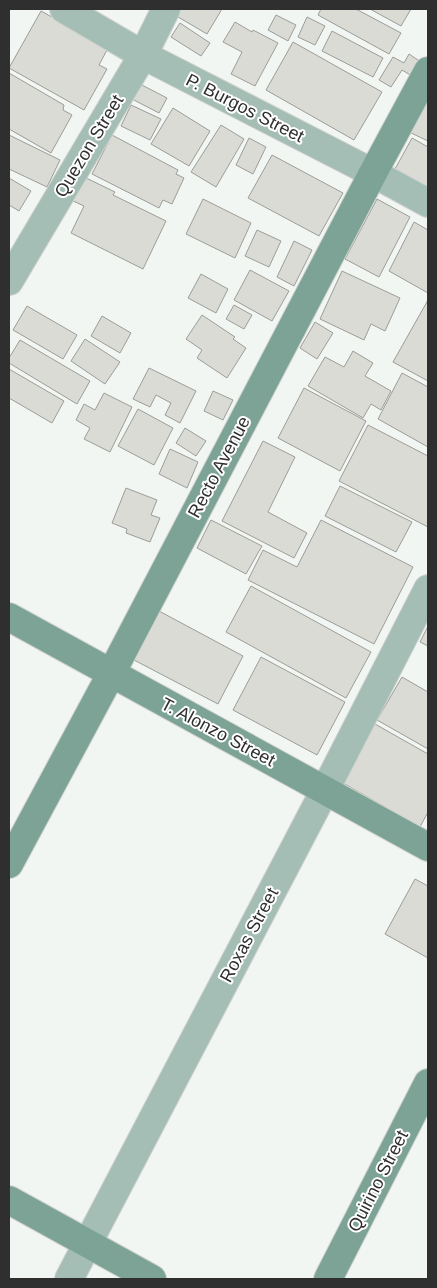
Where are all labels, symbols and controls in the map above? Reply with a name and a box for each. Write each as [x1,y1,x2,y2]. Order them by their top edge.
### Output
street label: P. Burgos Street [183,70,307,146]
street label: Quezon Street [51,91,127,201]
street label: Recto Avenue [184,413,254,521]
street label: T. Alonzo Street [158,694,278,770]
street label: Roxas Street [216,884,282,986]
street label: Quirino Street [344,1127,412,1235]

